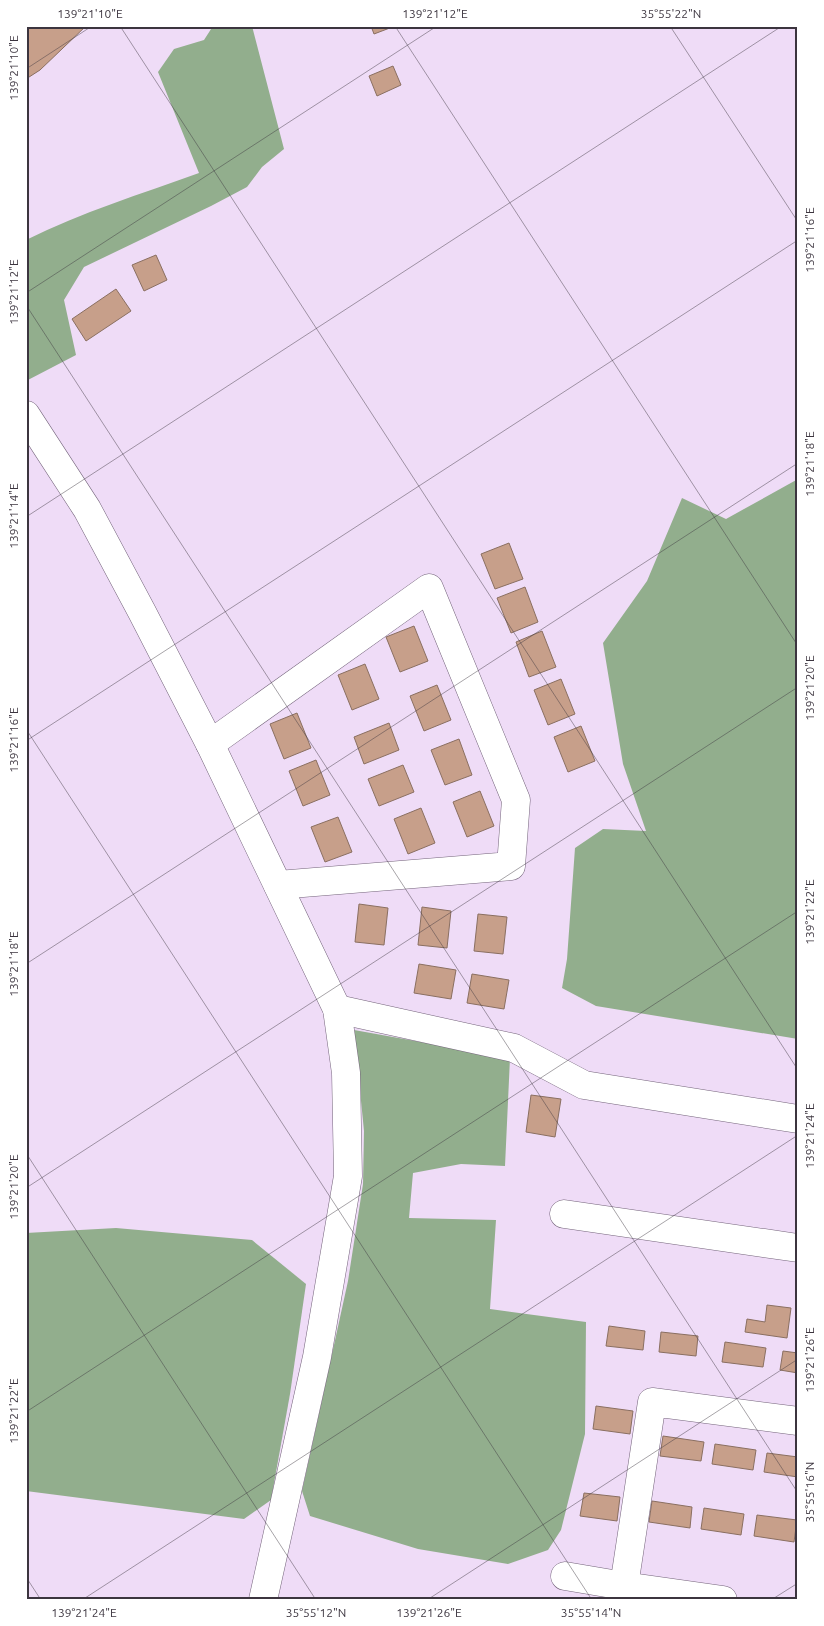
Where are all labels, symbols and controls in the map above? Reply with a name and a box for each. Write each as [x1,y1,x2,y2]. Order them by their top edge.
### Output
text: 139°21'10"E [57,7,123,20]
text: 139°21'12"E [402,7,468,20]
text: 35°55'22"N [641,7,701,20]
text: 139°21'10"E [7,35,20,101]
text: 139°21'16"E [803,207,816,273]
text: 139°21'12"E [7,259,20,325]
text: 139°21'18"E [803,431,816,497]
text: 139°21'14"E [7,483,20,549]
text: 139°21'20"E [803,655,816,721]
text: 139°21'16"E [7,707,20,773]
text: 139°21'22"E [803,879,816,945]
text: 139°21'18"E [7,931,20,997]
text: 139°21'24"E [803,1103,816,1169]
text: 139°21'20"E [7,1154,20,1220]
text: 139°21'26"E [803,1327,816,1393]
text: 139°21'22"E [7,1378,20,1444]
text: 35°55'16"N [803,1462,816,1522]
text: 139°21'24"E [51,1606,117,1619]
text: 35°55'12"N [286,1606,346,1619]
text: 139°21'26"E [396,1606,462,1619]
text: 35°55'14"N [561,1606,621,1619]

